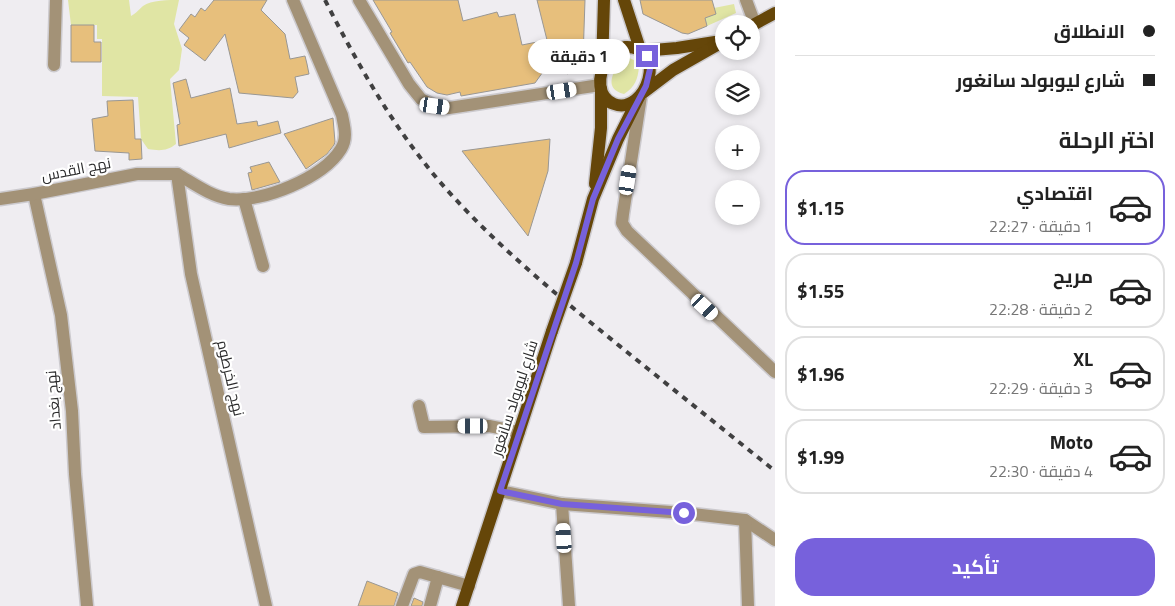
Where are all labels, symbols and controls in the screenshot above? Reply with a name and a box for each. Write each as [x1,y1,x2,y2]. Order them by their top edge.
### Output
map controls [715,15,760,225]
button: locate [715,15,760,60]
text: الانطلاق [1054,16,1125,45]
callout: 1 دقيقة [527,38,630,74]
text: 1 دقيقة [550,44,608,68]
route end [636,45,658,67]
text: شارع ليوبولد سانغور [956,65,1125,94]
button: layers [715,70,760,115]
car [546,81,577,101]
car [419,96,450,116]
text: اختر الرحلة [1059,123,1155,157]
button: + [715,125,760,170]
street label: نهج القدس [39,151,113,187]
car [618,164,637,196]
text: اقتصادي [1017,178,1093,207]
button: − [715,180,760,225]
icon: car [1108,185,1153,230]
text: $1.15 [797,193,844,222]
text: 1 دقيقة · 22:27 [989,214,1093,238]
text: مريح [1053,261,1093,290]
icon: car [1108,268,1153,313]
text: $1.55 [797,276,844,305]
car [688,291,721,323]
text: 2 دقيقة · 22:28 [989,297,1093,321]
street label: شارع ليوبولد سانغور [484,337,544,460]
street label: نهج الخرطوم [211,338,251,418]
text: XL [1073,344,1093,373]
icon: car [1108,351,1153,396]
text: $1.96 [797,359,844,388]
street label: نهج بغداد [39,369,67,431]
text: 3 دقيقة · 22:29 [989,376,1093,400]
car [458,419,488,434]
text: Moto [1050,427,1093,456]
icon: car [1108,434,1153,479]
text: $1.99 [797,442,844,471]
text: 4 دقيقة · 22:30 [989,459,1093,483]
route start [673,502,695,524]
car [555,523,572,553]
button: تأكيد [795,538,1155,596]

